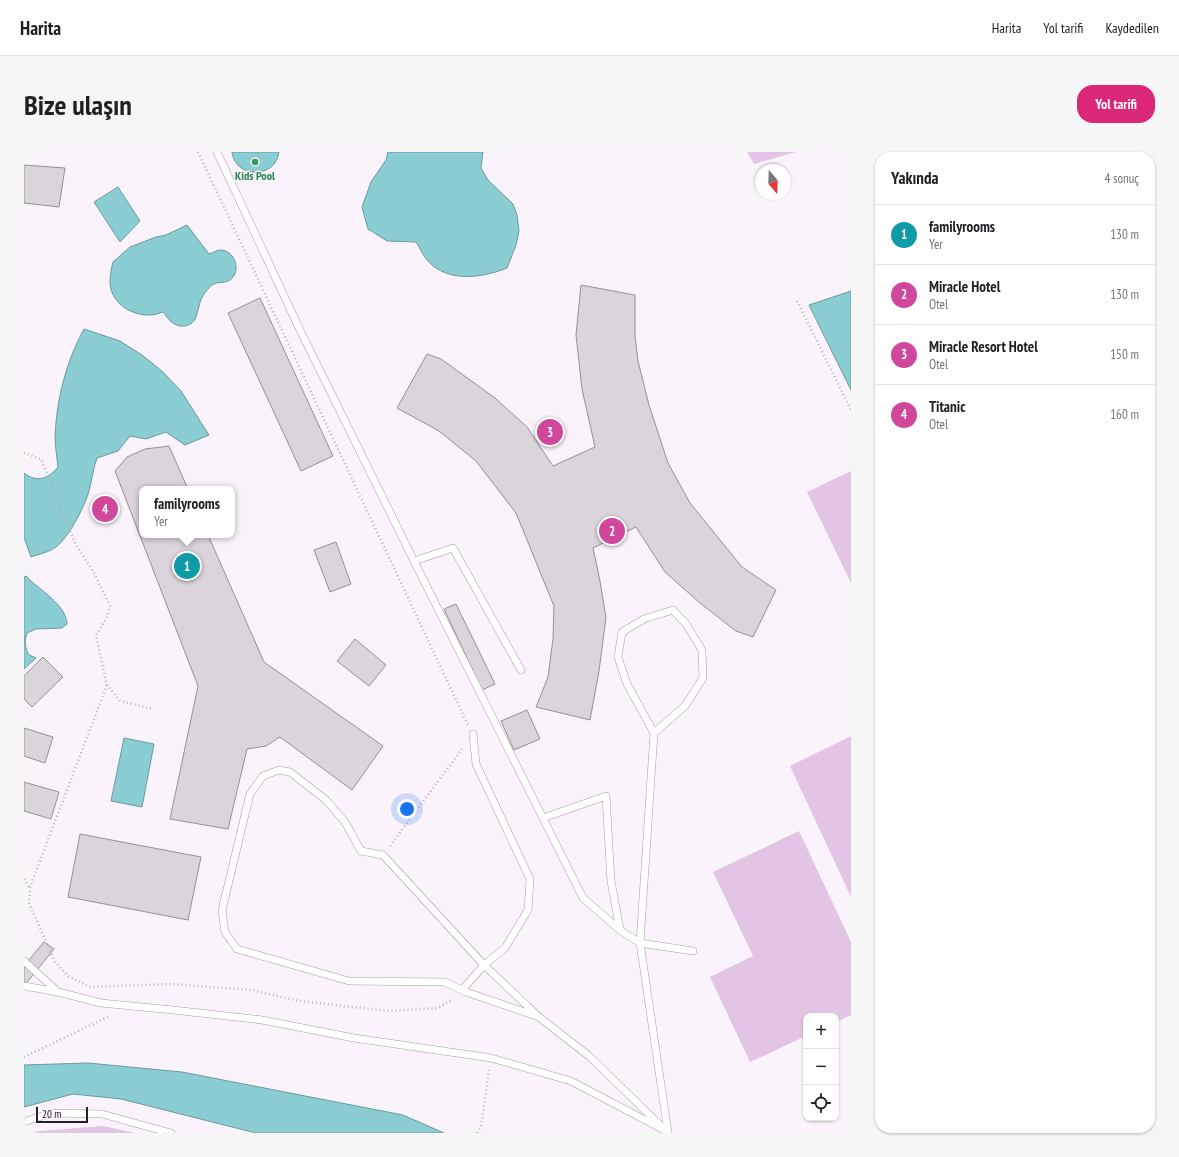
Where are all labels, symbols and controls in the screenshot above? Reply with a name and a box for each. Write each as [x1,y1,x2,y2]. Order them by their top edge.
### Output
text: Harita [20,16,61,40]
text: Harita [992,19,1021,37]
text: Yol tarifi [1043,19,1083,37]
text: Kaydedilen [1105,19,1159,37]
button: Yol tarifi [1077,85,1155,123]
text: Bize ulaşın [24,86,132,123]
marker: Kids Pool [250,157,260,167]
north arrow [755,164,791,200]
text: Yakında [891,167,938,189]
place label: Kids Pool [235,168,275,183]
text: 4 sonuç [1104,170,1139,187]
text: familyrooms [929,217,995,236]
text: 1 [901,226,907,243]
text: 130 m [1110,226,1139,243]
text: Yer [929,236,943,253]
text: Miracle Hotel [929,277,1000,296]
text: 2 [901,286,907,303]
text: 130 m [1110,286,1139,303]
text: Otel [929,296,948,313]
text: Miracle Resort Hotel [929,337,1038,356]
text: 3 [901,346,907,363]
text: 150 m [1110,346,1139,363]
text: Otel [929,356,948,373]
text: Titanic [929,397,965,416]
text: 4 [901,406,907,423]
text: 160 m [1110,406,1139,423]
text: Otel [929,416,948,433]
pin: 3 [537,417,563,447]
popup [139,486,235,538]
pin: 4 [92,494,118,524]
text: familyrooms [154,494,220,513]
text: Yer [154,513,168,530]
pin: 2 [599,516,625,546]
pin: 1 [174,551,200,581]
your location [397,799,417,819]
map controls [803,1013,839,1121]
button: + [803,1013,839,1049]
button: − [803,1049,839,1085]
button: locate [803,1085,839,1121]
scale bar [36,1105,88,1124]
text: 20 m [42,1107,61,1121]

